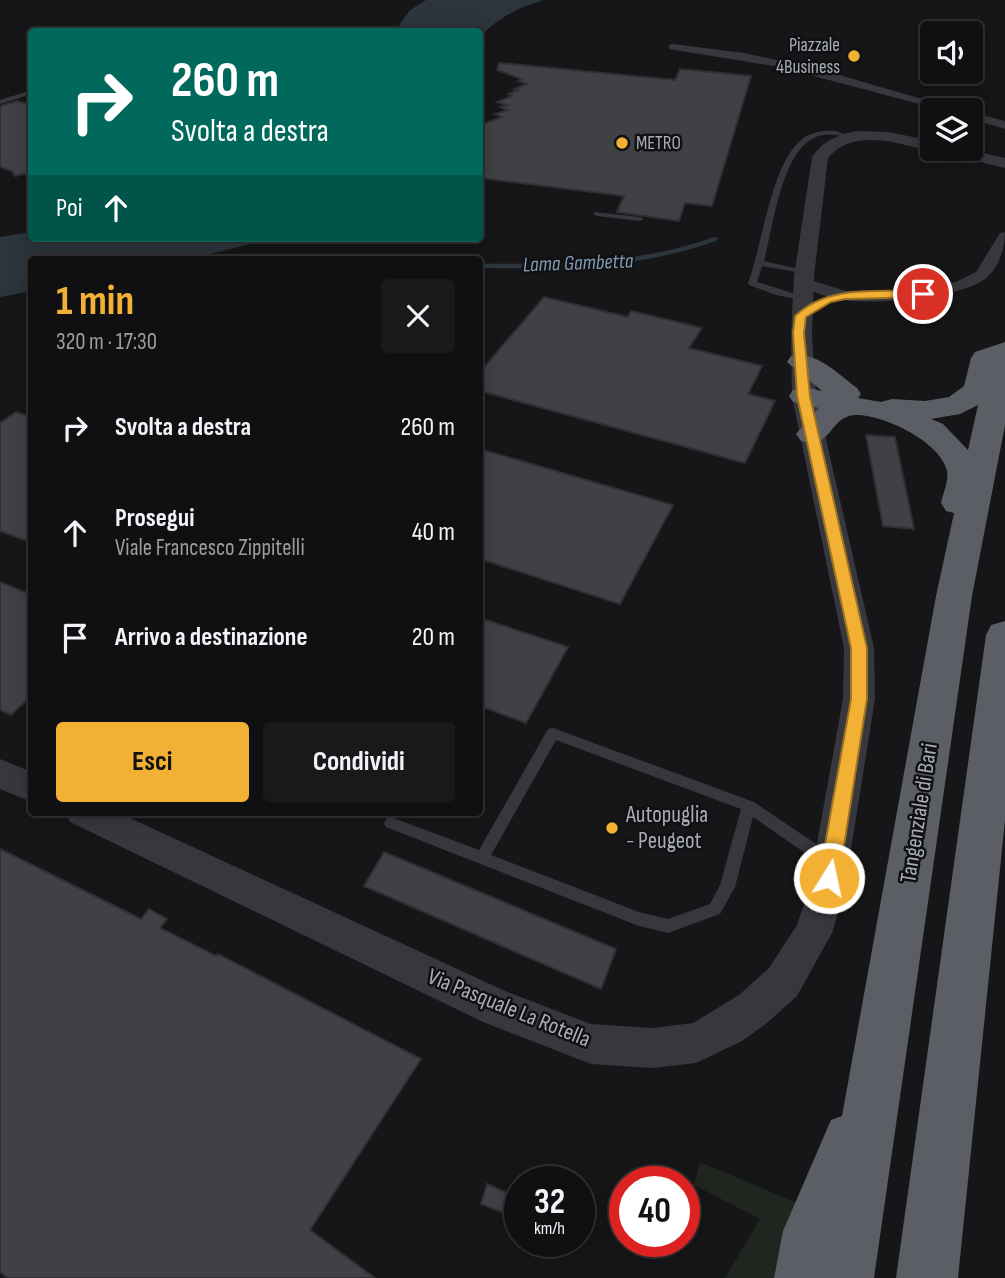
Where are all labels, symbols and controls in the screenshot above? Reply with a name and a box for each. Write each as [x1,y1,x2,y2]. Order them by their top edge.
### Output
map controls [920,21,983,161]
button: sound [920,21,983,84]
place label: Piazzale 4Business [776,34,840,79]
marker: Piazzale 4Business [846,48,862,64]
text: 260 m [171,52,279,111]
icon: right [56,56,147,147]
button: layers [920,98,983,161]
text: Svolta a destra [171,112,329,151]
place label: METRO [636,132,681,155]
marker: METRO [614,135,630,151]
icon: ahead [97,189,135,227]
text: Poi [56,193,83,224]
water label: Lama Gambetta [522,249,634,277]
pin [893,264,953,324]
icon: arrive [904,275,942,313]
text: 1 min [56,276,134,327]
button: close [381,279,455,353]
text: 320 m · 17:30 [56,328,157,356]
icon: right [56,409,94,447]
text: Svolta a destra [115,412,251,443]
text: 260 m [400,412,455,443]
text: Prosegui [115,503,194,534]
icon: ahead [56,514,94,552]
text: 40 m [412,517,455,548]
text: Viale Francesco Zippitelli [115,534,305,562]
icon: arrive [56,619,94,657]
text: Arrivo a destinazione [115,622,308,653]
text: 20 m [412,622,455,653]
button: Esci [56,722,249,802]
button: Condividi [263,722,455,802]
street label: Tangenziale di Bari [894,741,944,885]
place label: Autopuglia - Peugeot [625,801,708,855]
marker: Autopuglia - Peugeot [604,820,620,836]
position arrow [792,841,866,915]
street label: Via Pasquale La Rotella [423,963,595,1053]
speed limit sign: 40 [609,1166,700,1257]
text: 32 [534,1181,565,1224]
text: km/h [534,1218,565,1239]

